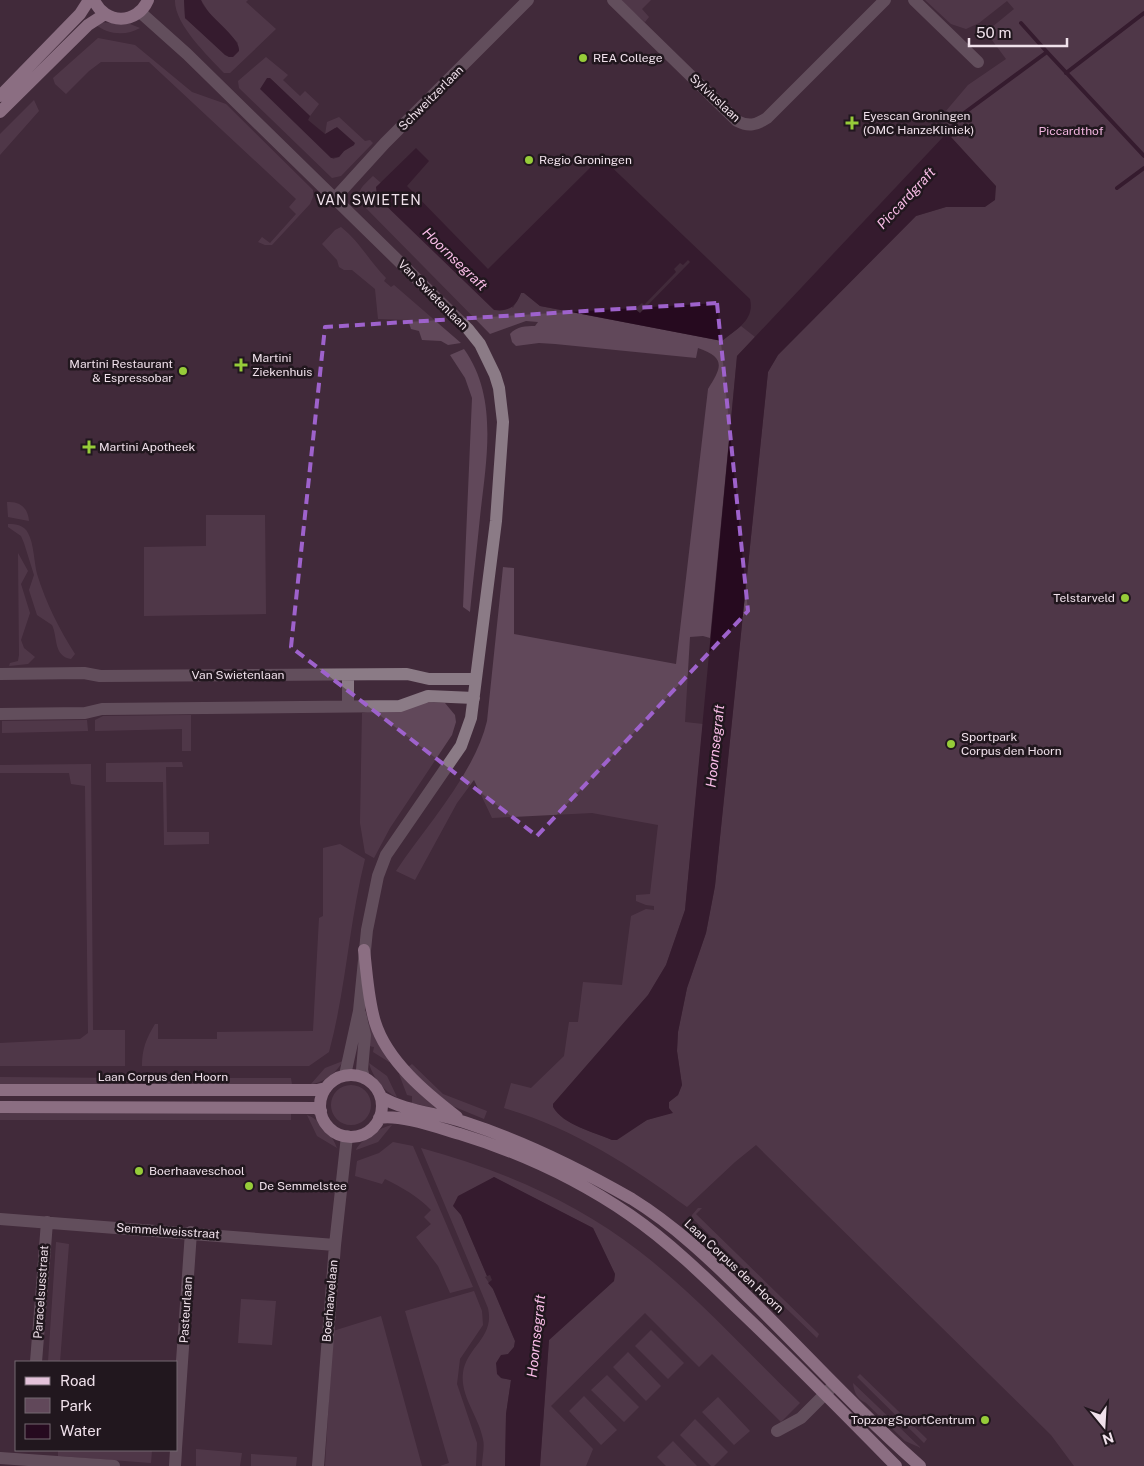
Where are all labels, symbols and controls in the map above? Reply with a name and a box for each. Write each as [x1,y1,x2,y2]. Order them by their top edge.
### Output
scale bar [969,15,1066,47]
text: 50 m [976,24,1011,41]
place label: REA College [593,51,663,65]
marker: REA College [577,52,589,64]
street label: Schweitzerlaan [396,63,466,133]
street label: Sylviuslaan [687,71,743,125]
place label: Eyescan Groningen (OMC HanzeKliniek) [863,109,974,137]
marker: Eyescan Groningen (OMC HanzeKliniek) [845,116,859,130]
park label: Piccardthof [1039,124,1104,138]
place label: Regio Groningen [539,153,632,167]
marker: Regio Groningen [523,154,535,166]
water label: Piccardgraft [874,164,939,232]
district label: VAN SWIETEN [316,192,422,208]
water label: Hoornsegraft [419,224,491,294]
street label: Van Swietenlaan [395,257,471,333]
place label: Martini Ziekenhuis [252,351,312,379]
place label: Martini Restaurant & Espressobar [69,357,173,385]
marker: Martini Ziekenhuis [234,358,248,372]
marker: Martini Restaurant & Espressobar [177,365,189,377]
place label: Martini Apotheek [99,440,196,454]
marker: Martini Apotheek [83,441,95,453]
place label: Telstarveld [1053,591,1115,605]
marker: Telstarveld [1119,592,1131,604]
street label: Van Swietenlaan [192,668,285,682]
water label: Hoornsegraft [703,703,727,788]
place label: Sportpark Corpus den Hoorn [961,730,1062,758]
marker: Sportpark Corpus den Hoorn [945,738,957,750]
street label: Laan Corpus den Hoorn [98,1070,228,1084]
place label: Boerhaaveschool [149,1164,245,1178]
marker: Boerhaaveschool [133,1165,145,1177]
place label: De Semmelstee [259,1179,347,1193]
marker: De Semmelstee [243,1180,255,1192]
street label: Laan Corpus den Hoorn [681,1216,787,1316]
street label: Semmelweisstraat [116,1220,220,1242]
street label: Paracelsusstraat [31,1244,51,1339]
street label: Boerhaavelaan [319,1259,341,1343]
street label: Pasteurlaan [177,1276,195,1344]
water label: Hoornsegraft [524,1293,548,1378]
legend [15,1361,178,1451]
text: Road [60,1372,96,1389]
text: Park [60,1397,92,1414]
north arrow [1079,1401,1129,1451]
place label: TopzorgSportCentrum [851,1413,975,1427]
marker: TopzorgSportCentrum [979,1414,991,1426]
text: Water [60,1422,102,1439]
text: N [1100,1429,1116,1448]

